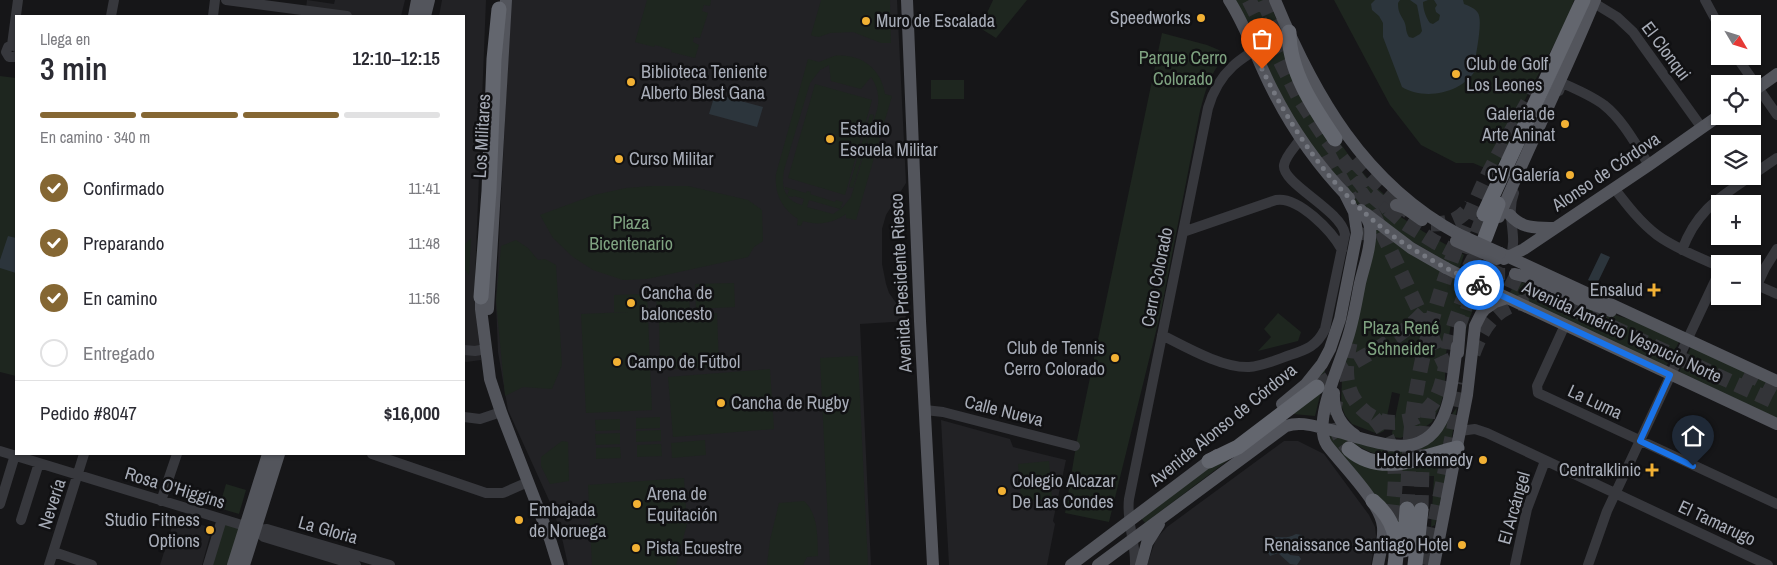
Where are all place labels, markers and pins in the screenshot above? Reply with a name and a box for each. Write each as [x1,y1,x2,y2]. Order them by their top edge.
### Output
place label: Speedworks [1110,5,1191,30]
place label: Muro de Escalada [876,8,995,33]
marker: Speedworks [1195,12,1207,24]
marker: Muro de Escalada [860,15,872,27]
pin [1241,18,1283,69]
place label: Club de Golf Los Leones [1466,51,1549,97]
place label: Biblioteca Teniente Alberto Blest Gana [640,59,767,105]
marker: Club de Golf Los Leones [1450,68,1462,80]
marker: Biblioteca Teniente Alberto Blest Gana [625,76,637,88]
place label: Galeria de Arte Aninat [1481,101,1555,147]
place label: Estadio Escuela Militar [840,116,938,162]
marker: Galeria de Arte Aninat [1559,118,1571,130]
marker: Estadio Escuela Militar [824,133,836,145]
place label: Curso Militar [629,146,714,171]
marker: Curso Militar [613,153,625,165]
place label: CV Galería [1487,162,1560,187]
marker: CV Galería [1564,169,1576,181]
place label: Ensalud [1590,277,1643,302]
place label: Cancha de baloncesto [641,280,712,326]
marker: Ensalud [1647,283,1661,297]
marker: Cancha de baloncesto [625,297,637,309]
place label: Club de Tennis Cerro Colorado [1004,335,1105,381]
place label: Campo de Fútbol [627,349,740,374]
marker: Club de Tennis Cerro Colorado [1109,352,1121,364]
marker: Campo de Fútbol [611,356,623,368]
place label: Cancha de Rugby [731,390,850,415]
marker: Cancha de Rugby [715,397,727,409]
pin [1672,415,1714,466]
place label: Hotel Kennedy [1376,447,1474,472]
marker: Hotel Kennedy [1477,454,1489,466]
place label: Centralklinic [1559,457,1641,482]
marker: Centralklinic [1645,463,1659,477]
place label: Colegio Alcazar De Las Condes [1012,468,1115,514]
place label: Arena de Equitación [646,481,718,527]
marker: Colegio Alcazar De Las Condes [996,485,1008,497]
place label: Embajada de Noruega [529,497,606,543]
marker: Arena de Equitación [631,498,643,510]
place label: Studio Fitness Options [105,507,200,553]
marker: Embajada de Noruega [513,514,525,526]
marker: Studio Fitness Options [204,524,216,536]
place label: Renaissance Santiago Hotel [1264,532,1452,557]
place label: Pista Ecuestre [646,535,742,560]
marker: Renaissance Santiago Hotel [1456,539,1468,551]
marker: Pista Ecuestre [630,542,642,554]

